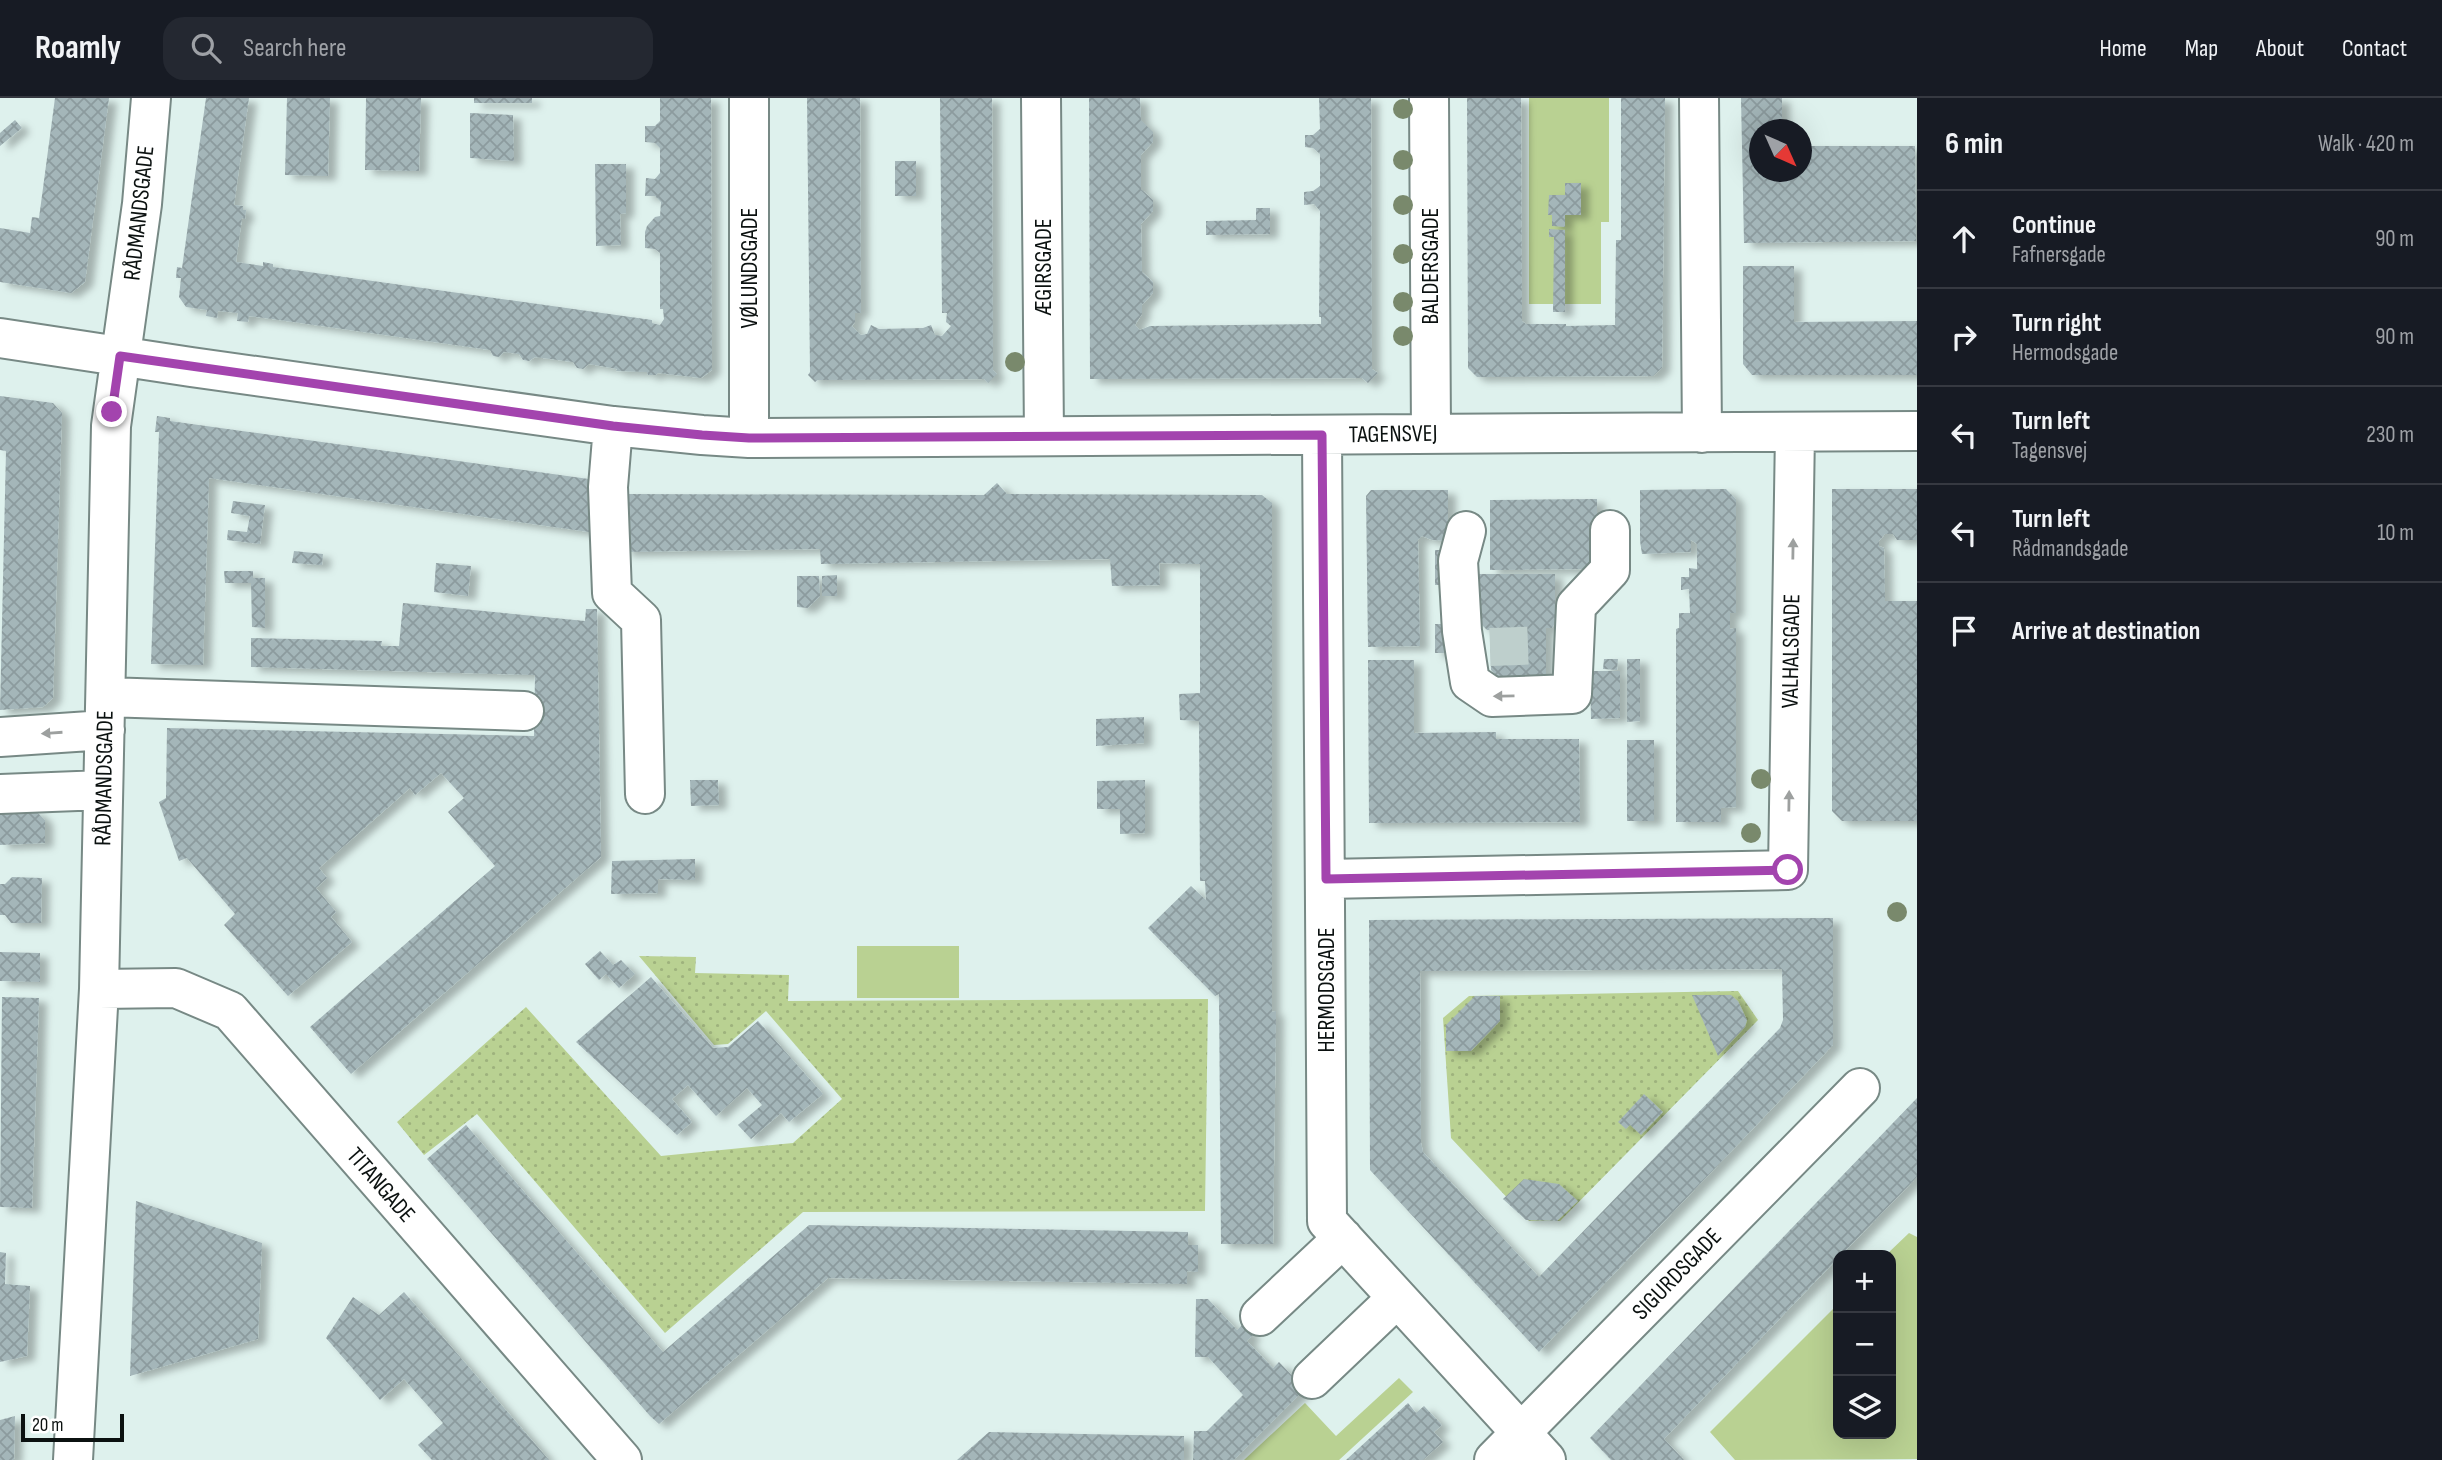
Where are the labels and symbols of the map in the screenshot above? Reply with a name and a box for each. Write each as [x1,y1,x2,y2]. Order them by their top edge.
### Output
north arrow [1749,119,1812,182]
street label: RÅDMANDSGADE [117,144,161,282]
street label: VØLUNDSGADE [735,208,764,328]
street label: BALDERSGADE [1416,208,1445,324]
street label: ÆGIRSGADE [1029,218,1058,317]
route end [96,396,127,427]
street label: TAGENSVEJ [1348,419,1438,449]
one-way arrow [1787,538,1799,560]
street label: VALHALSGADE [1776,593,1806,709]
one-way arrow [1493,690,1515,702]
street label: RÅDMANDSGADE [88,710,120,846]
one-way arrow [41,728,63,739]
one-way arrow [1783,790,1795,812]
route start [1772,854,1803,885]
street label: HERMODSGADE [1312,927,1341,1053]
street label: TITANGADE [341,1142,421,1228]
street label: SIGURDSGADE [1626,1222,1728,1326]
scale bar [21,1411,124,1443]

